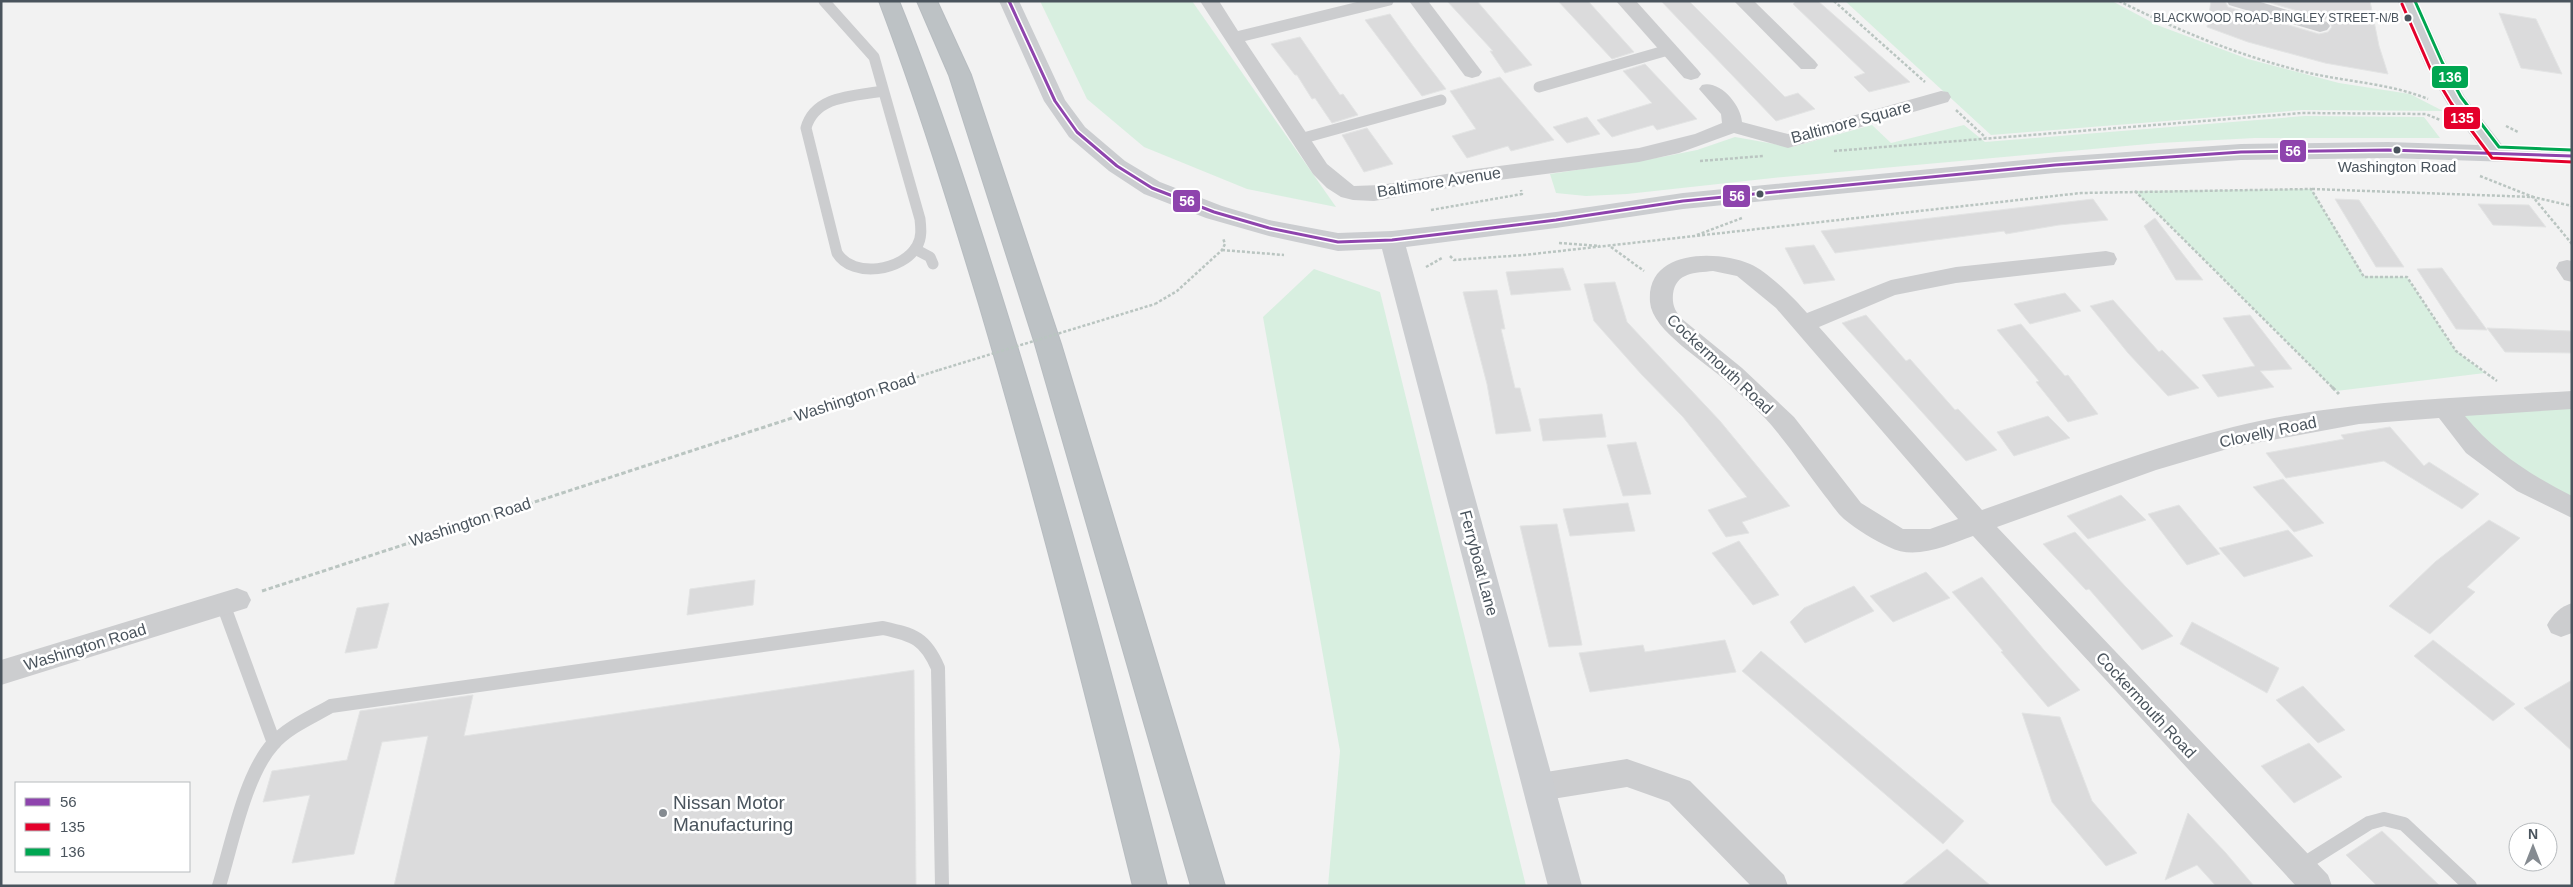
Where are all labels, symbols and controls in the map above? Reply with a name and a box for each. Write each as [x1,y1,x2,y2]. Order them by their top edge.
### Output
place label: BLACKWOOD ROAD-BINGLEY STREET-N/B [2153,11,2399,25]
marker: BLACKWOOD ROAD-BINGLEY STREET-N/B [2403,13,2413,23]
line badge: 136 [2431,65,2469,89]
text: 136 [2438,69,2462,85]
street label: Baltimore Square [1789,98,1913,146]
line badge: 135 [2443,106,2481,130]
text: 135 [2450,110,2474,126]
line badge: 56 [2279,139,2307,163]
text: 56 [2285,143,2301,159]
marker: Washington Road [2392,145,2402,155]
place label: Washington Road [2338,158,2456,175]
street label: Baltimore Avenue [1376,164,1502,200]
line badge: 56 [1722,184,1751,208]
text: 56 [1729,188,1745,204]
line badge: 56 [1172,189,1201,213]
unlabelled marker [1755,189,1765,199]
text: 56 [1179,193,1195,209]
street label: Cockermouth Road [1664,311,1776,417]
street label: Washington Road [792,369,918,425]
street label: Clovelly Road [2218,413,2318,451]
street label: Washington Road [407,494,533,550]
street label: Ferryboat Lane [1457,508,1501,618]
street label: Washington Road [22,620,148,674]
street label: Cockermouth Road [2093,649,2199,761]
legend [15,782,190,872]
place label: Nissan Motor Manufacturing [673,792,793,835]
text: 56 [60,793,77,810]
marker: Nissan Motor Manufacturing [657,807,669,819]
text: 135 [60,818,85,835]
north arrow [2508,822,2558,872]
text: N [2528,826,2538,842]
text: 136 [60,843,85,860]

